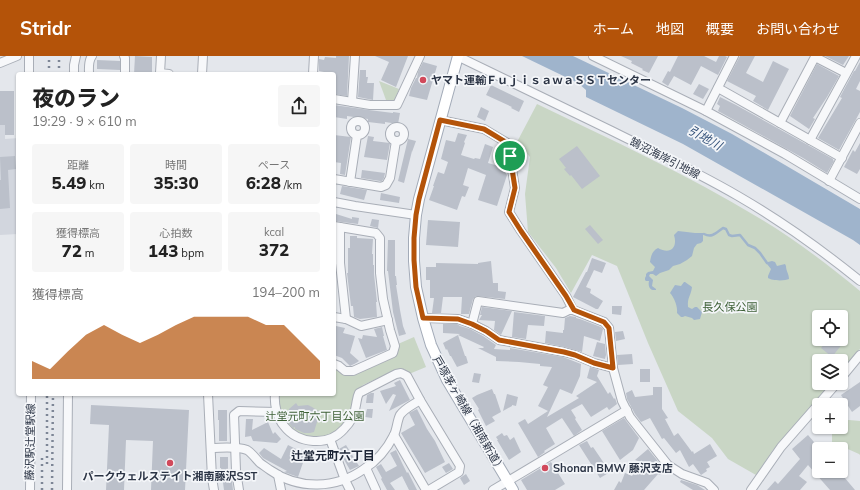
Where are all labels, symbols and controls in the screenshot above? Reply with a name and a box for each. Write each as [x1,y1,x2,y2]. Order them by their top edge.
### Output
text: Stridr [20,16,71,40]
text: ホーム [592,20,634,38]
text: 地図 [656,20,684,38]
text: 概要 [706,20,734,38]
text: お問い合わせ [756,20,840,38]
place label: ヤマト運輸ＦｕｊｉｓａｗａＳＳＴセンター [431,73,651,87]
marker: ヤマト運輸ＦｕｊｉｓａｗａＳＳＴセンター [418,75,428,85]
text: 夜のラン [32,84,120,112]
button: share [278,85,320,127]
text: 19:29 · 9 × 610 m [32,113,137,129]
water label: 引地川 [686,122,726,154]
street label: 鵠沼海岸引地線 [628,134,702,182]
pin [493,139,527,173]
icon: arrive [499,145,521,167]
text: 距離 [67,158,89,172]
text: 時間 [165,158,187,172]
text: ペース [258,158,290,172]
text: 5.49 [51,172,86,193]
text: 35:30 [153,172,199,193]
text: 6:28 [246,172,281,193]
text: km [86,178,105,192]
text: /km [281,178,302,192]
text: kcal [264,225,284,239]
text: 獲得標高 [56,226,100,240]
text: 心拍数 [160,226,193,240]
text: 372 [259,239,289,260]
text: 72 [62,240,82,261]
text: 143 [148,240,178,261]
text: m [82,246,94,260]
text: bpm [178,246,204,260]
text: 194–200 m [252,284,320,300]
text: 獲得標高 [32,286,84,302]
park label: 長久保公園 [703,300,758,314]
map controls [812,310,848,478]
button: locate [812,310,848,346]
street label: 戸塚茅ヶ崎線（湘南新道） [430,353,508,475]
button: layers [812,354,848,390]
button: + [812,398,848,434]
street label: 藤沢駅辻堂駅線 [22,403,38,481]
park label: 辻堂元町六丁目公園 [266,409,365,423]
button: − [812,442,848,478]
district label: 辻堂元町六丁目 [291,448,375,463]
marker: パークウェルステイト湘南藤沢SST [165,458,175,468]
place label: Shonan BMW 藤沢支店 [553,461,673,475]
marker: Shonan BMW 藤沢支店 [540,463,550,473]
place label: パークウェルステイト湘南藤沢SST [83,469,258,483]

